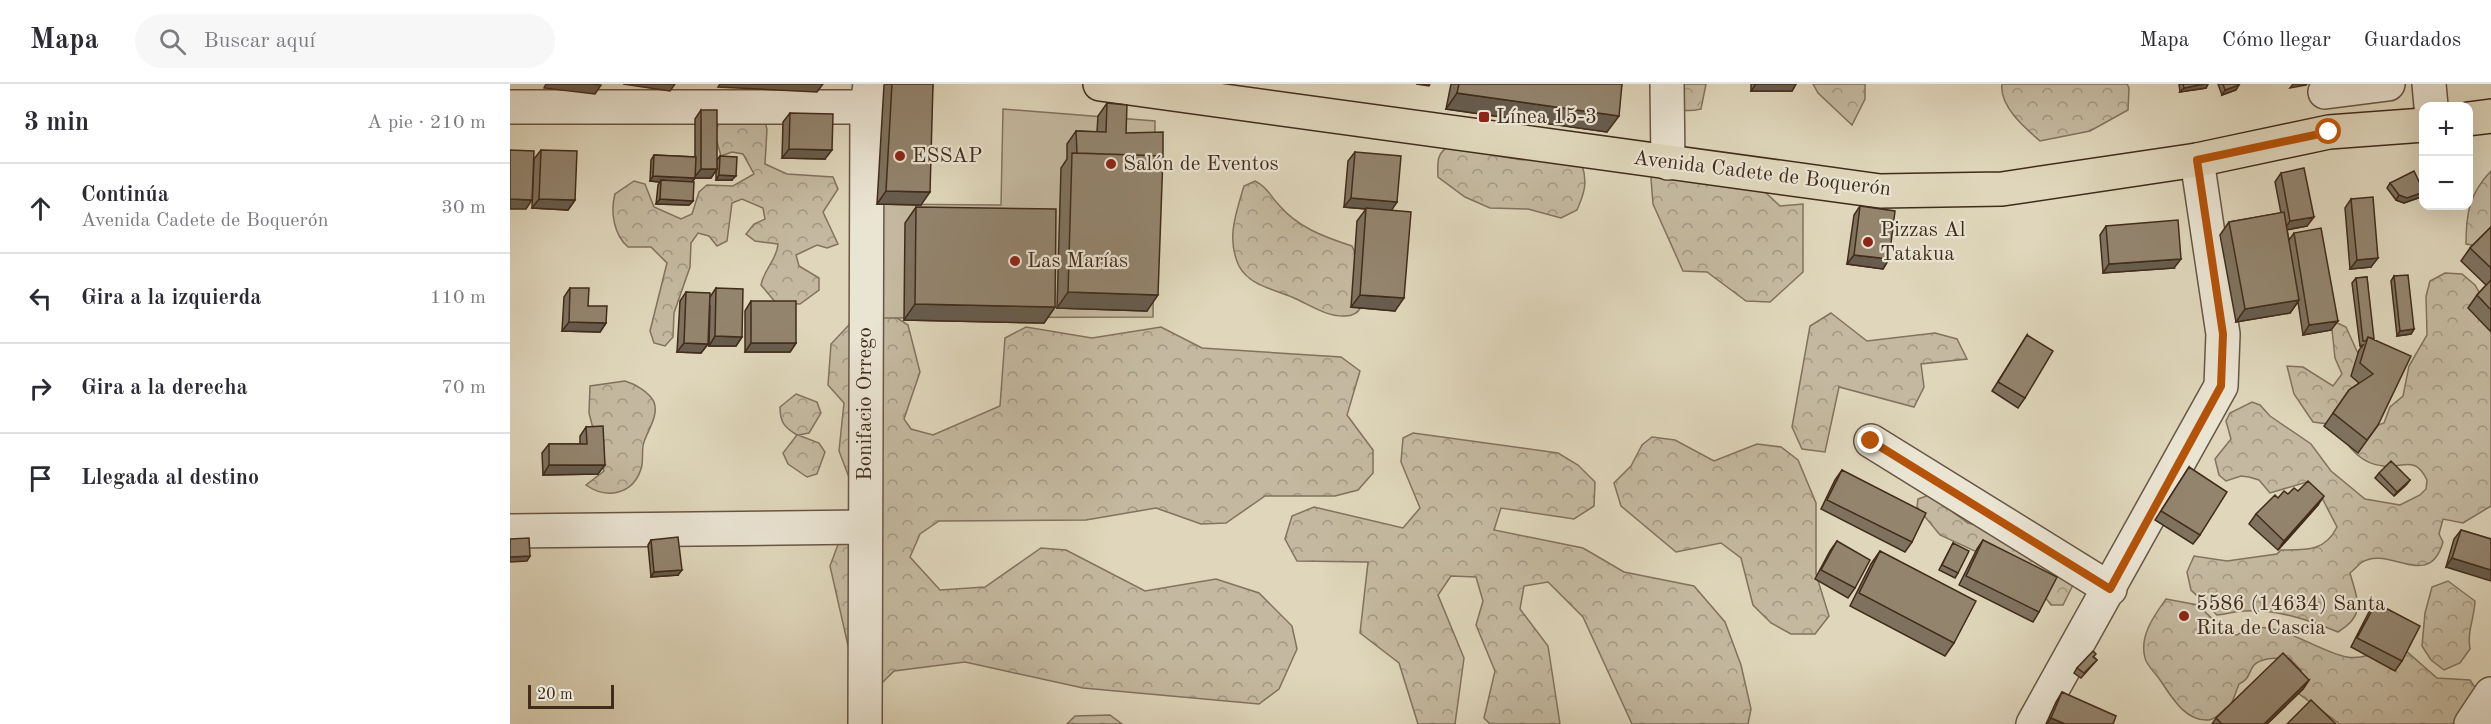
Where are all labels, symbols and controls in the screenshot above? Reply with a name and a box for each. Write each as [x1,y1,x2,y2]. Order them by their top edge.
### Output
search box [135,14,555,68]
icon: search [156,25,189,58]
text: Mapa [30,27,99,55]
text: Buscar aquí [204,30,315,52]
text: Mapa [2140,30,2189,51]
text: Cómo llegar [2222,30,2331,51]
text: Guardados [2364,30,2461,51]
map controls [2419,102,2473,210]
button: + [2419,102,2473,156]
place label: Línea 15-3 [1496,107,1597,128]
text: 3 min [24,110,89,136]
marker: Línea 15-3 [1477,110,1491,124]
text: A pie · 210 m [367,113,486,133]
route start [2315,118,2341,144]
place label: ESSAP [912,146,982,167]
street label: Avenida Cadete de Boquerón [1632,148,1892,200]
marker: ESSAP [893,149,907,163]
place label: Salón de Eventos [1123,154,1279,175]
button: − [2419,156,2473,210]
marker: Salón de Eventos [1104,157,1118,171]
text: Continúa [81,184,169,206]
icon: ahead [24,192,57,225]
text: 30 m [441,198,486,218]
text: Avenida Cadete de Boquerón [81,211,328,231]
place label: Pizzas Al Tatakua [1880,220,1966,265]
marker: Pizzas Al Tatakua [1861,235,1875,249]
place label: Las Marías [1027,251,1128,272]
marker: Las Marías [1008,254,1022,268]
icon: left [24,282,57,315]
text: Gira a la izquierda [81,287,261,309]
text: 110 m [430,288,486,308]
street label: Bonifacio Orrego [855,327,876,481]
icon: right [24,372,57,405]
text: Gira a la derecha [81,377,248,399]
text: 70 m [441,378,486,398]
route end [1857,427,1883,453]
icon: arrive [24,462,57,495]
text: Llegada al destino [81,467,259,489]
place label: 5586 (14634) Santa Rita de Cascia [2196,594,2385,639]
marker: 5586 (14634) Santa Rita de Cascia [2177,609,2191,623]
scale bar [528,682,614,710]
text: 20 m [537,687,573,703]

